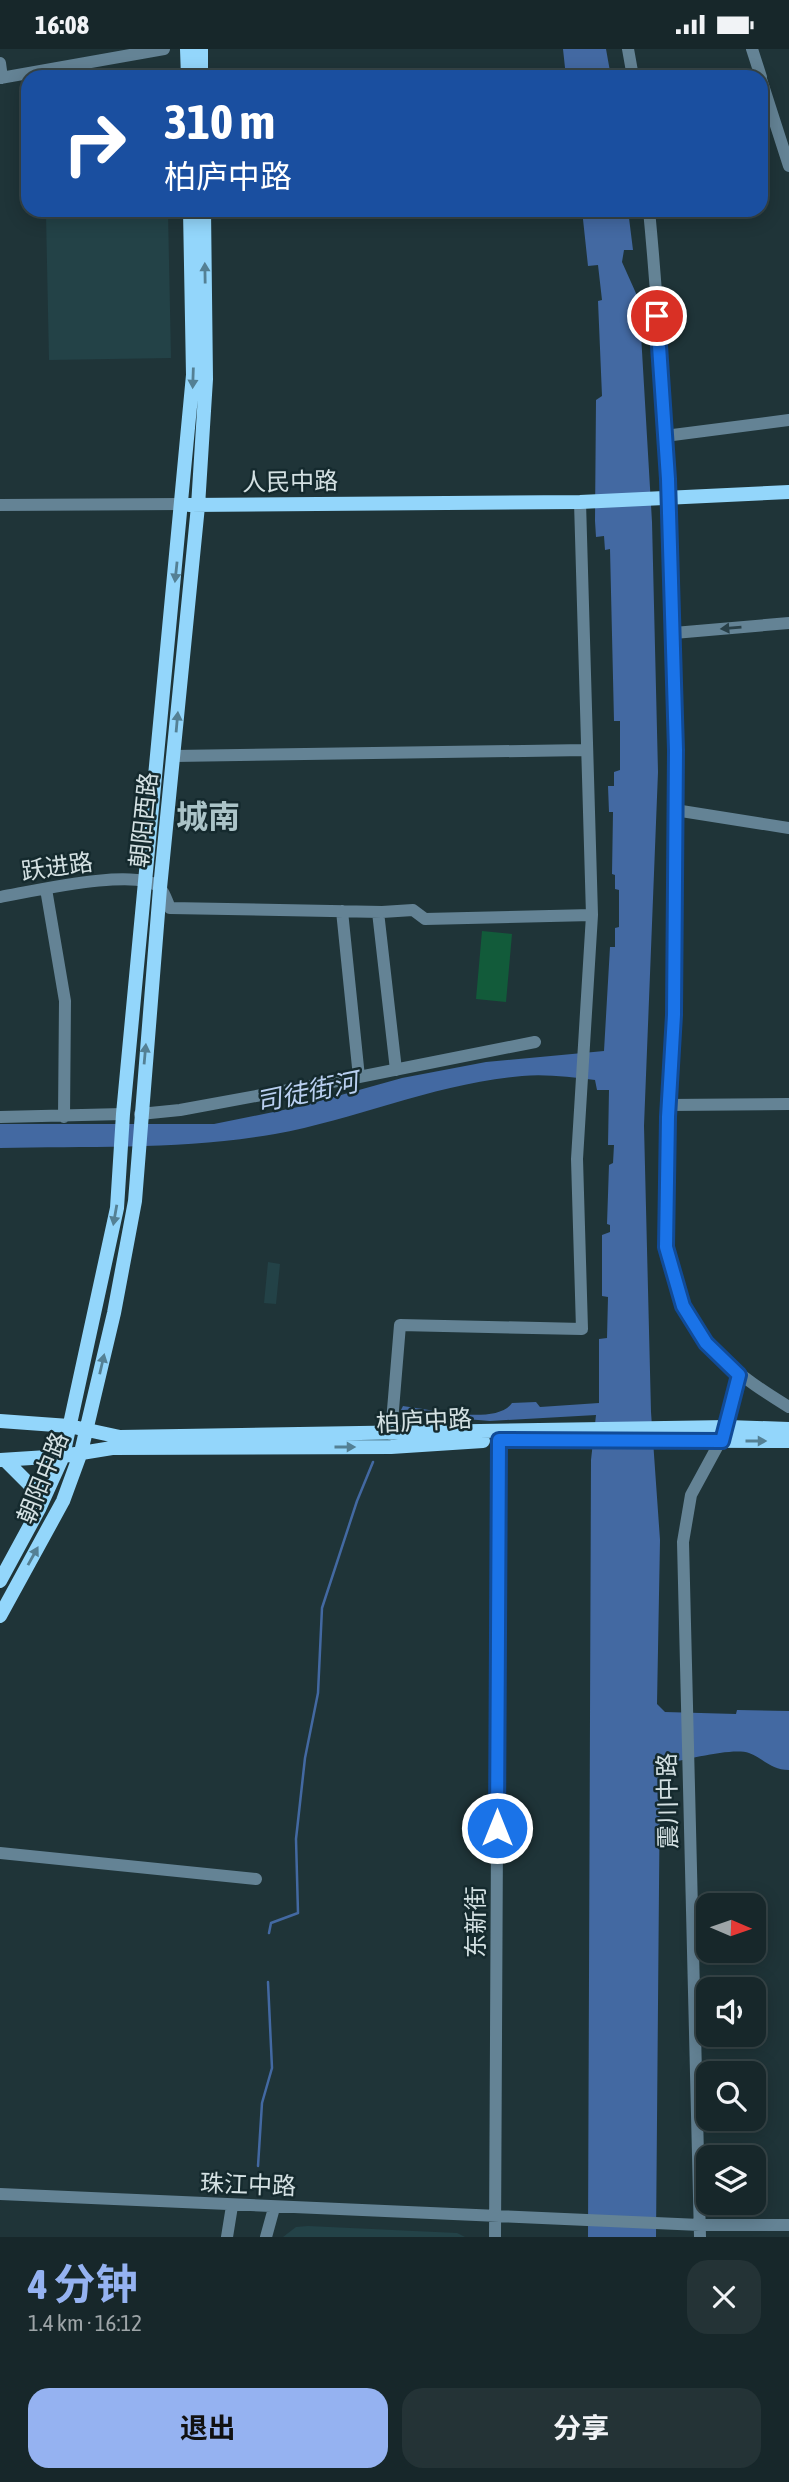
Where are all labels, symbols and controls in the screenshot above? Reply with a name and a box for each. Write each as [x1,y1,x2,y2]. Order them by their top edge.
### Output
text: 16:08 [35,10,89,40]
text: 310 m [164,93,275,149]
icon: right [49,98,140,189]
text: 柏庐中路 [164,158,292,195]
one-way arrow [199,261,210,283]
pin [627,286,687,346]
icon: arrive [638,297,676,335]
one-way arrow [187,367,198,389]
street label: 人民中路 [242,467,338,496]
one-way arrow [171,561,182,583]
one-way arrow [720,623,742,634]
one-way arrow [172,711,183,733]
street label: 朝阳西路 [125,771,162,869]
district label: 城南 [176,798,240,835]
street label: 跃进路 [19,848,94,885]
one-way arrow [140,1043,151,1065]
water label: 司徒街河 [253,1065,366,1117]
one-way arrow [110,1204,121,1226]
one-way arrow [97,1353,108,1375]
street label: 柏庐中路 [375,1405,473,1436]
street label: 朝阳中路 [12,1428,73,1527]
one-way arrow [745,1435,767,1447]
one-way arrow [334,1441,356,1453]
one-way arrow [27,1546,39,1566]
street label: 震川中路 [653,1753,682,1849]
position arrow [460,1791,534,1865]
street label: 东新街 [462,1886,489,1958]
north arrow [696,1893,766,1963]
map controls [696,1893,766,2215]
button: sound [696,1977,766,2047]
button: search [696,2061,766,2131]
button: layers [696,2145,766,2215]
street label: 珠江中路 [200,2169,296,2200]
text: 4 分钟 [28,2260,138,2308]
button: close [687,2260,761,2334]
text: 1.4 km · 16:12 [28,2310,142,2336]
button: 退出 [28,2388,388,2468]
button: 分享 [402,2388,761,2468]

